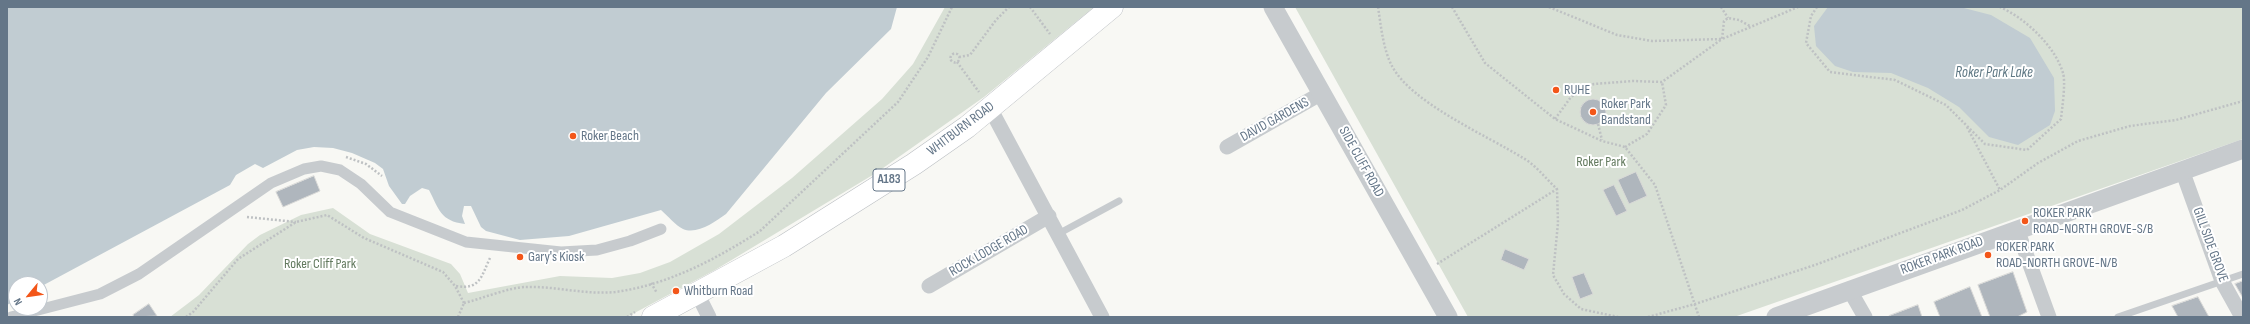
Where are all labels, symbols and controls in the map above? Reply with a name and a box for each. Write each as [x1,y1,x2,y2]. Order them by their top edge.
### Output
water label: Roker Park Lake [1955,64,2033,82]
place label: RUHE [1564,82,1590,98]
marker: RUHE [1551,85,1561,95]
street label: DAVID GARDENS [1238,94,1312,146]
place label: Roker Park Bandstand [1601,96,1651,128]
street label: WHITBURN ROAD [924,98,998,160]
marker: Roker Park Bandstand [1588,107,1598,117]
street label: SIDE CLIFF ROAD [1335,124,1387,200]
place label: Roker Beach [581,128,639,144]
marker: Roker Beach [568,131,578,141]
park label: Roker Park [1576,154,1626,170]
road number: A183 [873,169,905,191]
place label: ROKER PARK ROAD-NORTH GROVE-S/B [2033,205,2153,238]
street label: GILL SIDE GROVE [2189,205,2231,285]
marker: ROKER PARK ROAD-NORTH GROVE-S/B [2020,216,2030,226]
street label: ROCK LODGE ROAD [946,222,1032,280]
street label: ROKER PARK ROAD [1898,233,1986,279]
place label: ROKER PARK ROAD-NORTH GROVE-N/B [1996,239,2117,272]
place label: Gary's Kiosk [528,249,584,265]
marker: ROKER PARK ROAD-NORTH GROVE-N/B [1983,250,1993,260]
marker: Gary's Kiosk [515,252,525,262]
park label: Roker Cliff Park [284,256,356,272]
north arrow [8,276,48,316]
place label: Whitburn Road [684,283,753,299]
marker: Whitburn Road [671,286,681,296]
text: N [11,296,25,307]

